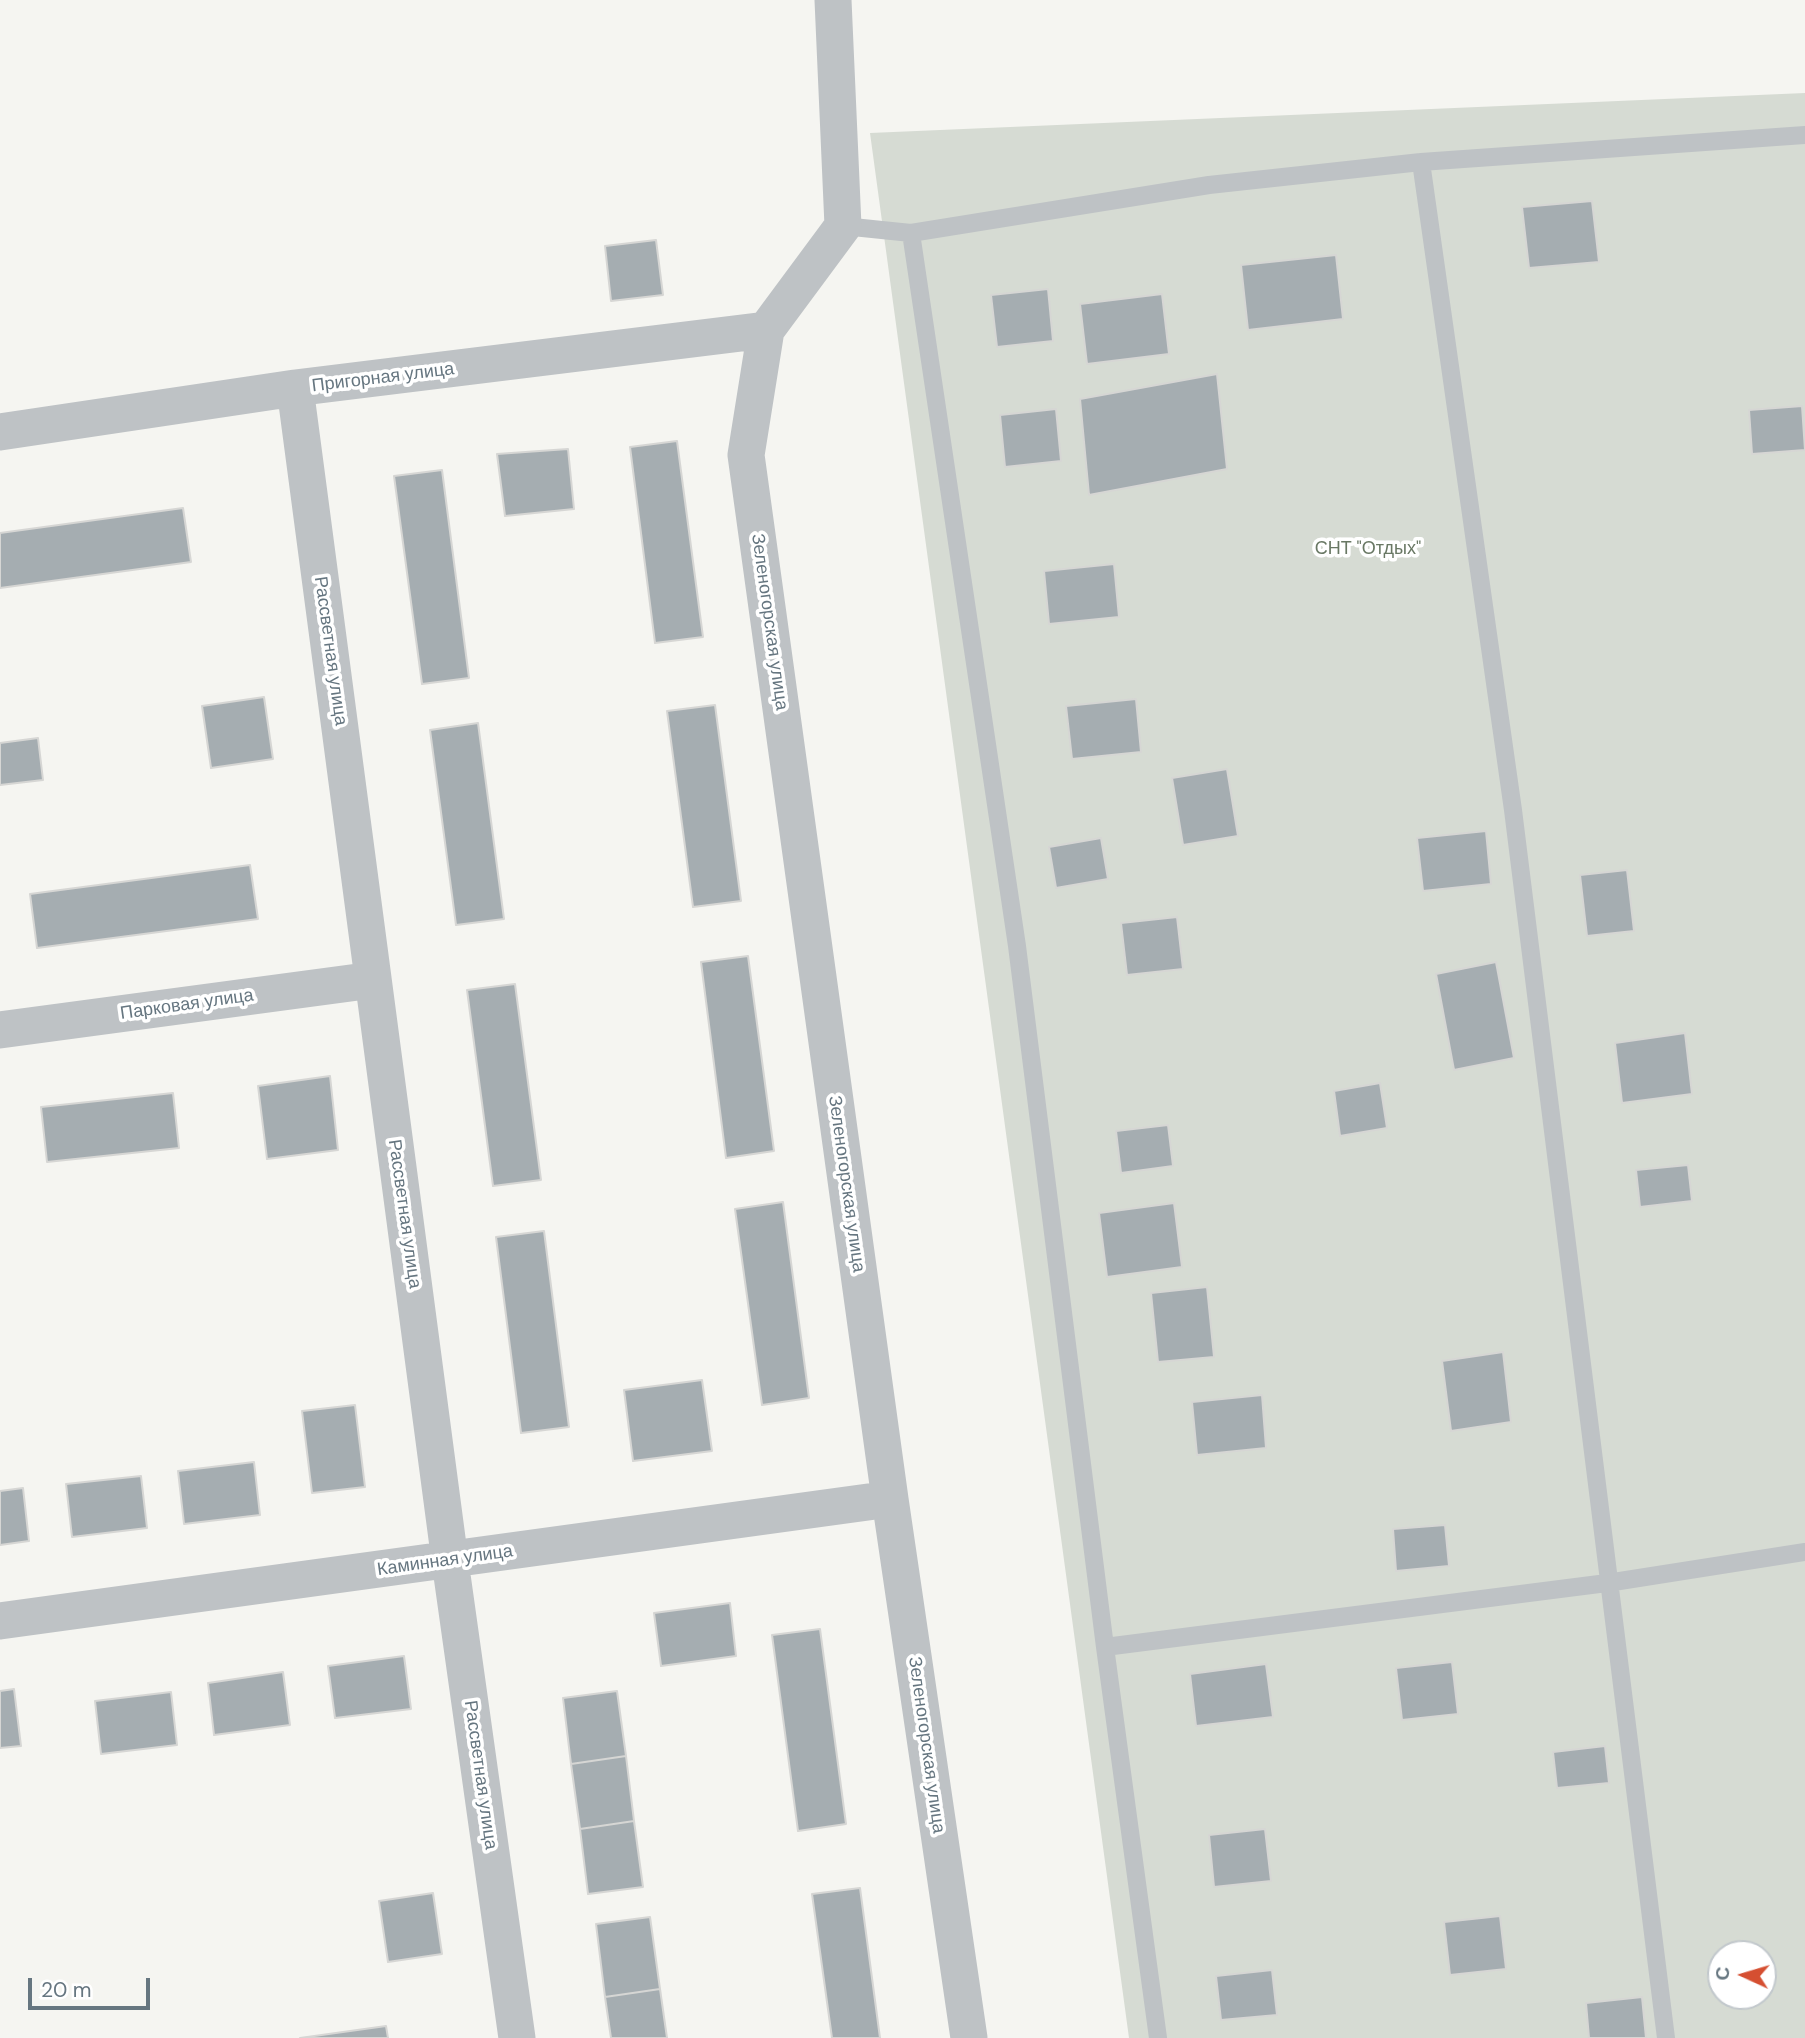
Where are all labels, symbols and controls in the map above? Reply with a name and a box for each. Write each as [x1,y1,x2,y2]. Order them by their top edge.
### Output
street label: Пригорная улица [311,359,455,397]
street label: Зеленогорская улица [746,532,792,712]
park label: СНТ "Отдых" [1315,538,1421,560]
street label: Рассветная улица [309,575,351,727]
street label: Парковая улица [119,985,255,1025]
street label: Зеленогорская улица [823,1094,869,1274]
street label: Рассветная улица [383,1138,425,1290]
street label: Каминная улица [376,1541,514,1581]
street label: Зеленогорская улица [903,1655,949,1835]
street label: Рассветная улица [459,1699,501,1851]
north arrow [1707,1940,1777,2010]
scale bar [32,1965,154,2009]
text: С [1710,1966,1735,1981]
text: 20 m [41,1976,92,2004]

